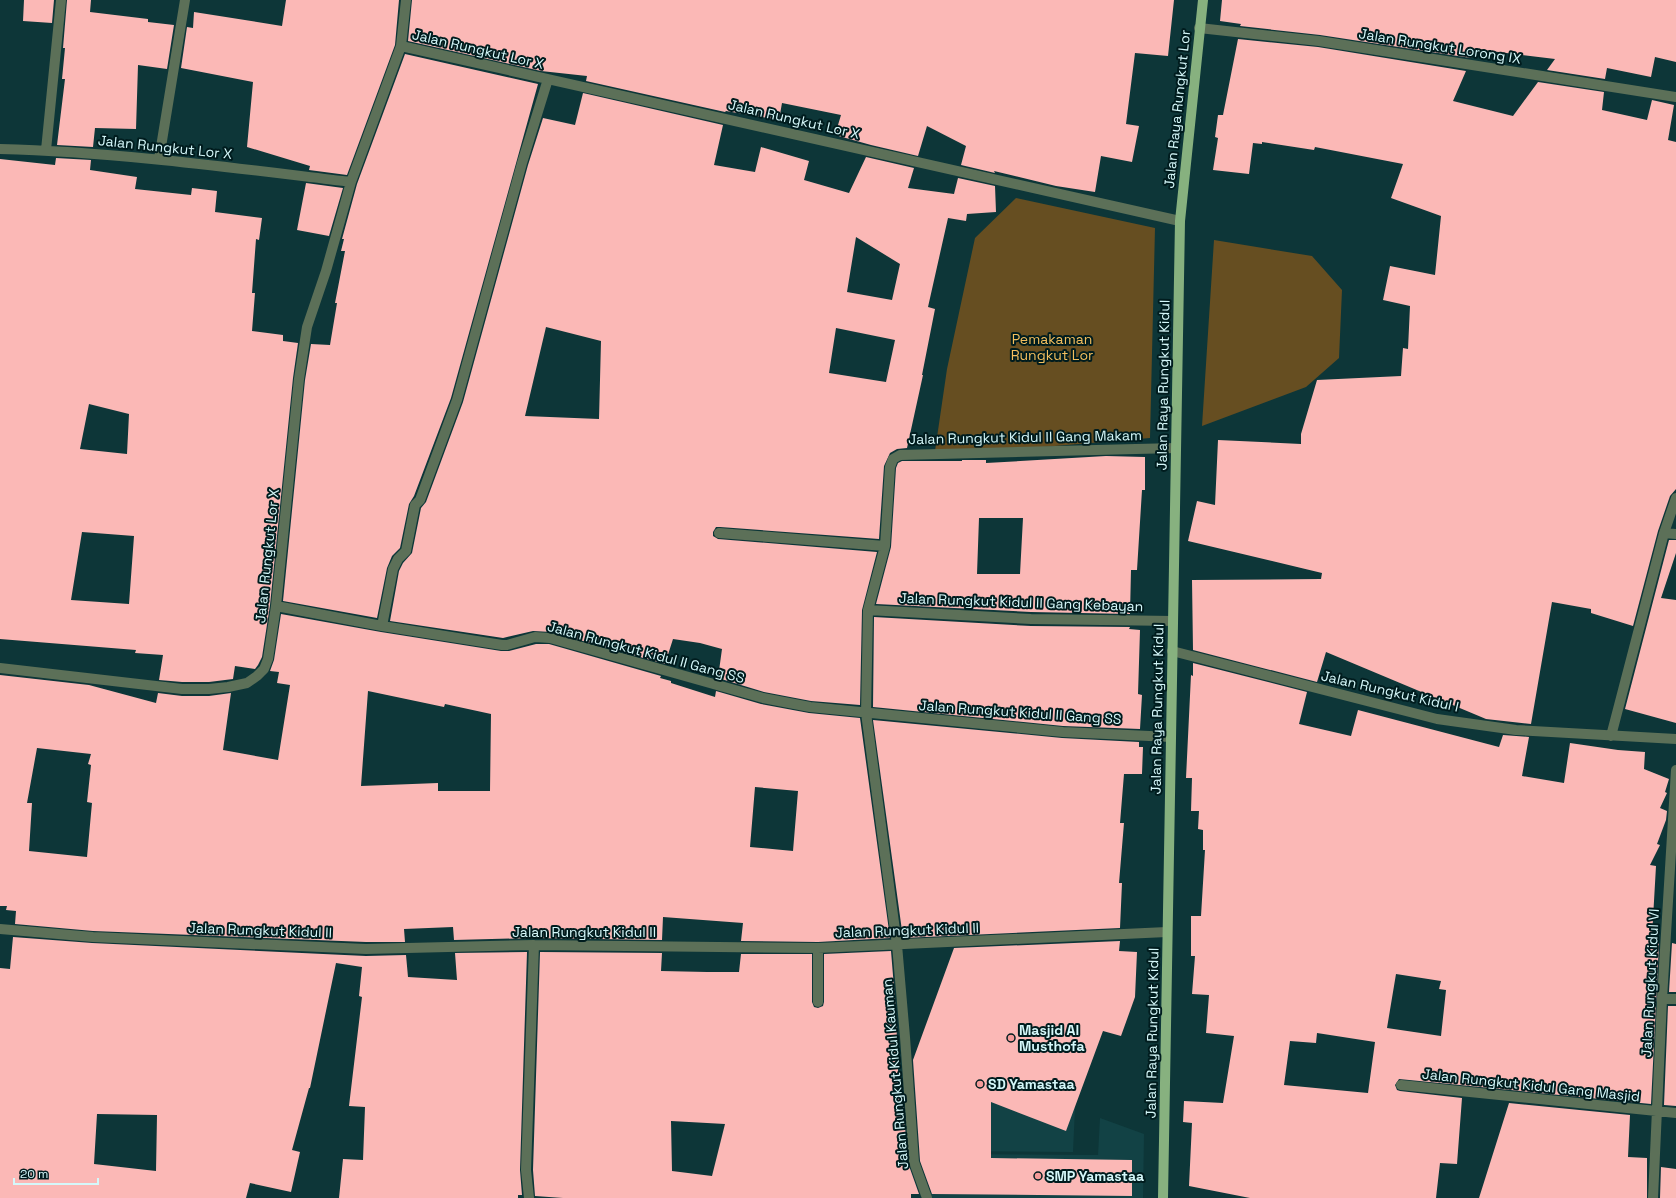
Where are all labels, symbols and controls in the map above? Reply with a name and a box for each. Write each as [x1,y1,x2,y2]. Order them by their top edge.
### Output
street label: Jalan Rungkut Lorong IX [1357,24,1523,68]
street label: Jalan Rungkut Lor X [410,25,546,73]
street label: Jalan Raya Rungkut Lor [1160,29,1194,189]
street label: Jalan Rungkut Lor X [726,95,862,143]
street label: Jalan Rungkut Lor X [97,131,233,163]
street label: Jalan Raya Rungkut Kidul [1153,300,1173,470]
park label: Pemakaman Rungkut Lor [1011,330,1093,364]
street label: Jalan Rungkut Kidul II Gang Makam [908,426,1142,448]
street label: Jalan Rungkut Lor X [251,488,283,624]
street label: Jalan Rungkut Kidul II Gang Kebayan [898,589,1144,615]
street label: Jalan Rungkut Kidul II Gang SS [545,617,747,687]
street label: Jalan Raya Rungkut Kidul [1147,624,1167,794]
street label: Jalan Rungkut Kidul I [1319,666,1461,716]
street label: Jalan Rungkut Kidul II Gang SS [918,696,1122,728]
street label: Jalan Rungkut Kidul VI [1637,908,1663,1058]
street label: Jalan Rungkut Kidul II [188,918,332,942]
street label: Jalan Rungkut Kidul II [835,918,979,942]
street label: Jalan Rungkut Kidul II [512,923,656,941]
street label: Jalan Raya Rungkut Kidul [1142,948,1162,1118]
street label: Jalan Rungkut Kidul Kauman [878,978,912,1170]
place label: Masjid Al Musthofa [1019,1021,1085,1055]
marker: Masjid Al Musthofa [1006,1033,1016,1043]
street label: Jalan Rungkut Kidul Gang Masjid [1421,1065,1641,1105]
place label: SD Yamastaa [988,1075,1075,1093]
marker: SD Yamastaa [975,1079,985,1089]
scale bar [14,1160,98,1186]
text: 20 m [20,1166,48,1182]
place label: SMP Yamastaa [1046,1167,1144,1185]
marker: SMP Yamastaa [1033,1171,1043,1181]

